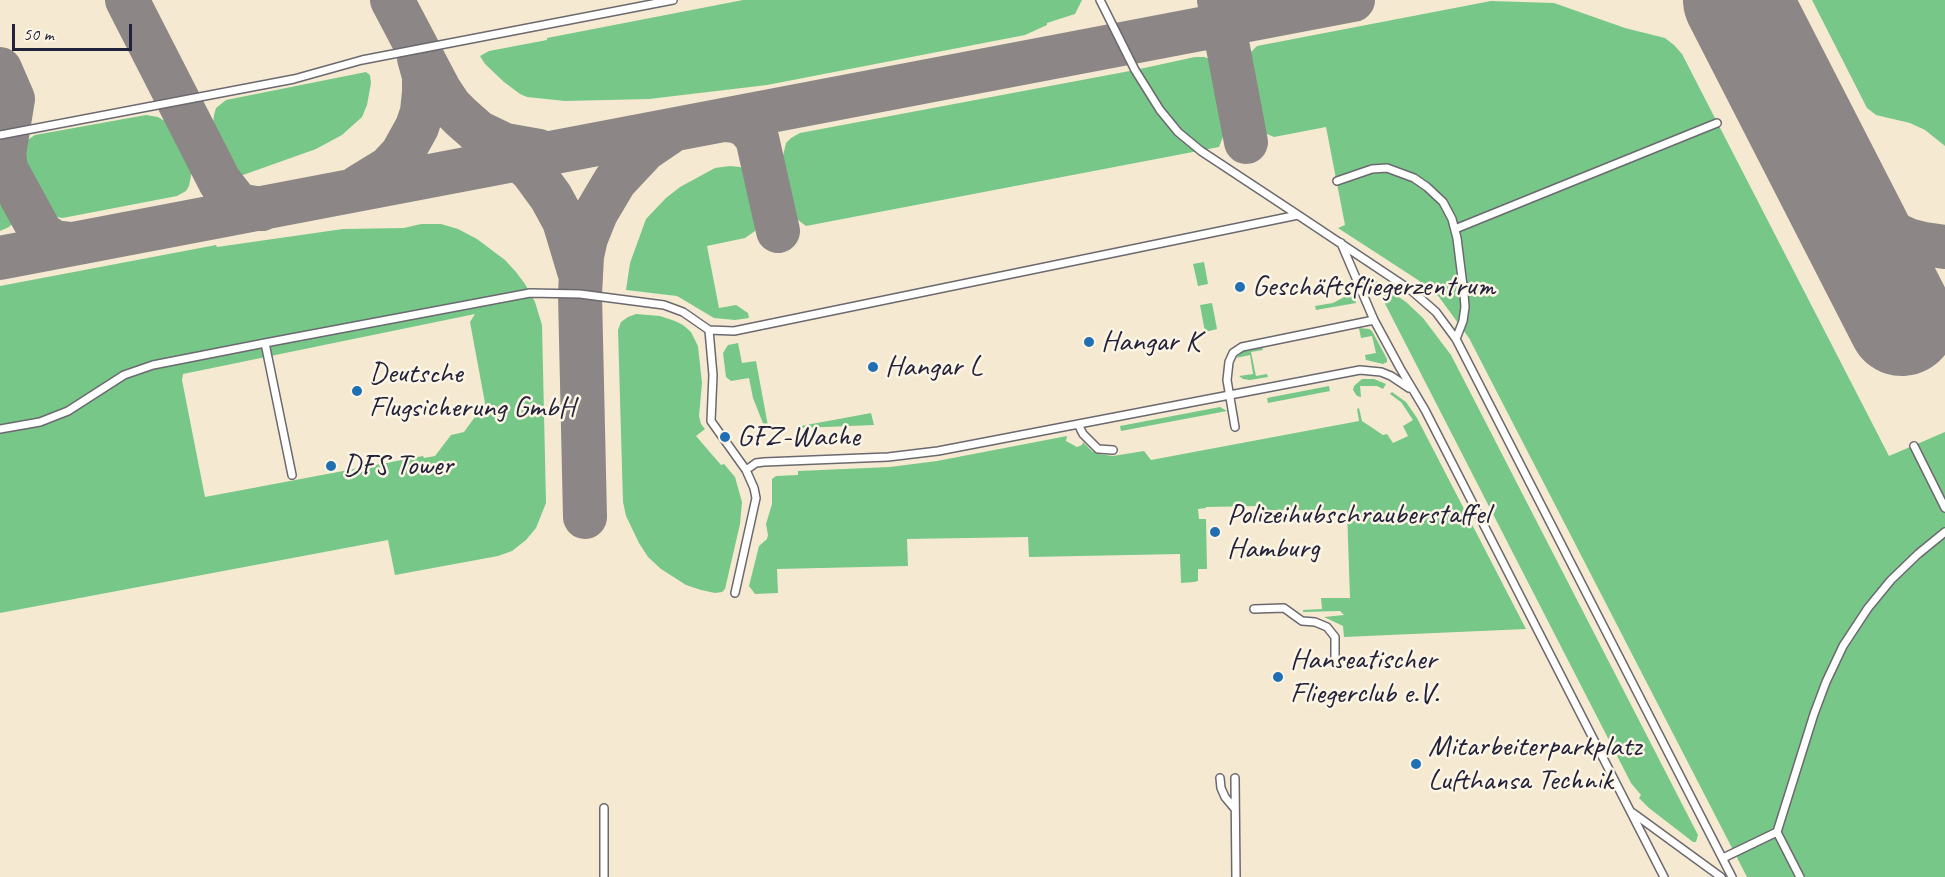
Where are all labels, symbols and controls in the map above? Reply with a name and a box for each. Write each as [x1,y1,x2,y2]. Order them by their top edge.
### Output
scale bar [15,12,135,50]
text: 50 m [23,23,54,45]
place label: Geschäftsfliegerzentrum [1252,269,1495,305]
marker: Geschäftsfliegerzentrum [1233,280,1247,294]
place label: Hangar K [1101,324,1200,360]
marker: Hangar K [1082,335,1096,349]
place label: Hangar L [885,349,982,385]
place label: Deutsche Flugsicherung GmbH [369,356,575,427]
marker: Hangar L [866,360,880,374]
marker: Deutsche Flugsicherung GmbH [350,384,364,398]
place label: GFZ-Wache [737,419,860,455]
marker: GFZ-Wache [718,430,732,444]
place label: DFS Tower [343,448,453,484]
marker: DFS Tower [324,459,338,473]
place label: Polizeihubschrauberstaffel Hamburg [1227,497,1490,568]
marker: Polizeihubschrauberstaffel Hamburg [1208,525,1222,539]
place label: Hanseatischer Fliegerclub e.V. [1290,642,1439,712]
marker: Hanseatischer Fliegerclub e.V. [1271,670,1285,684]
place label: Mitarbeiterparkplatz Lufthansa Technik [1428,729,1641,800]
marker: Mitarbeiterparkplatz Lufthansa Technik [1409,757,1423,771]

